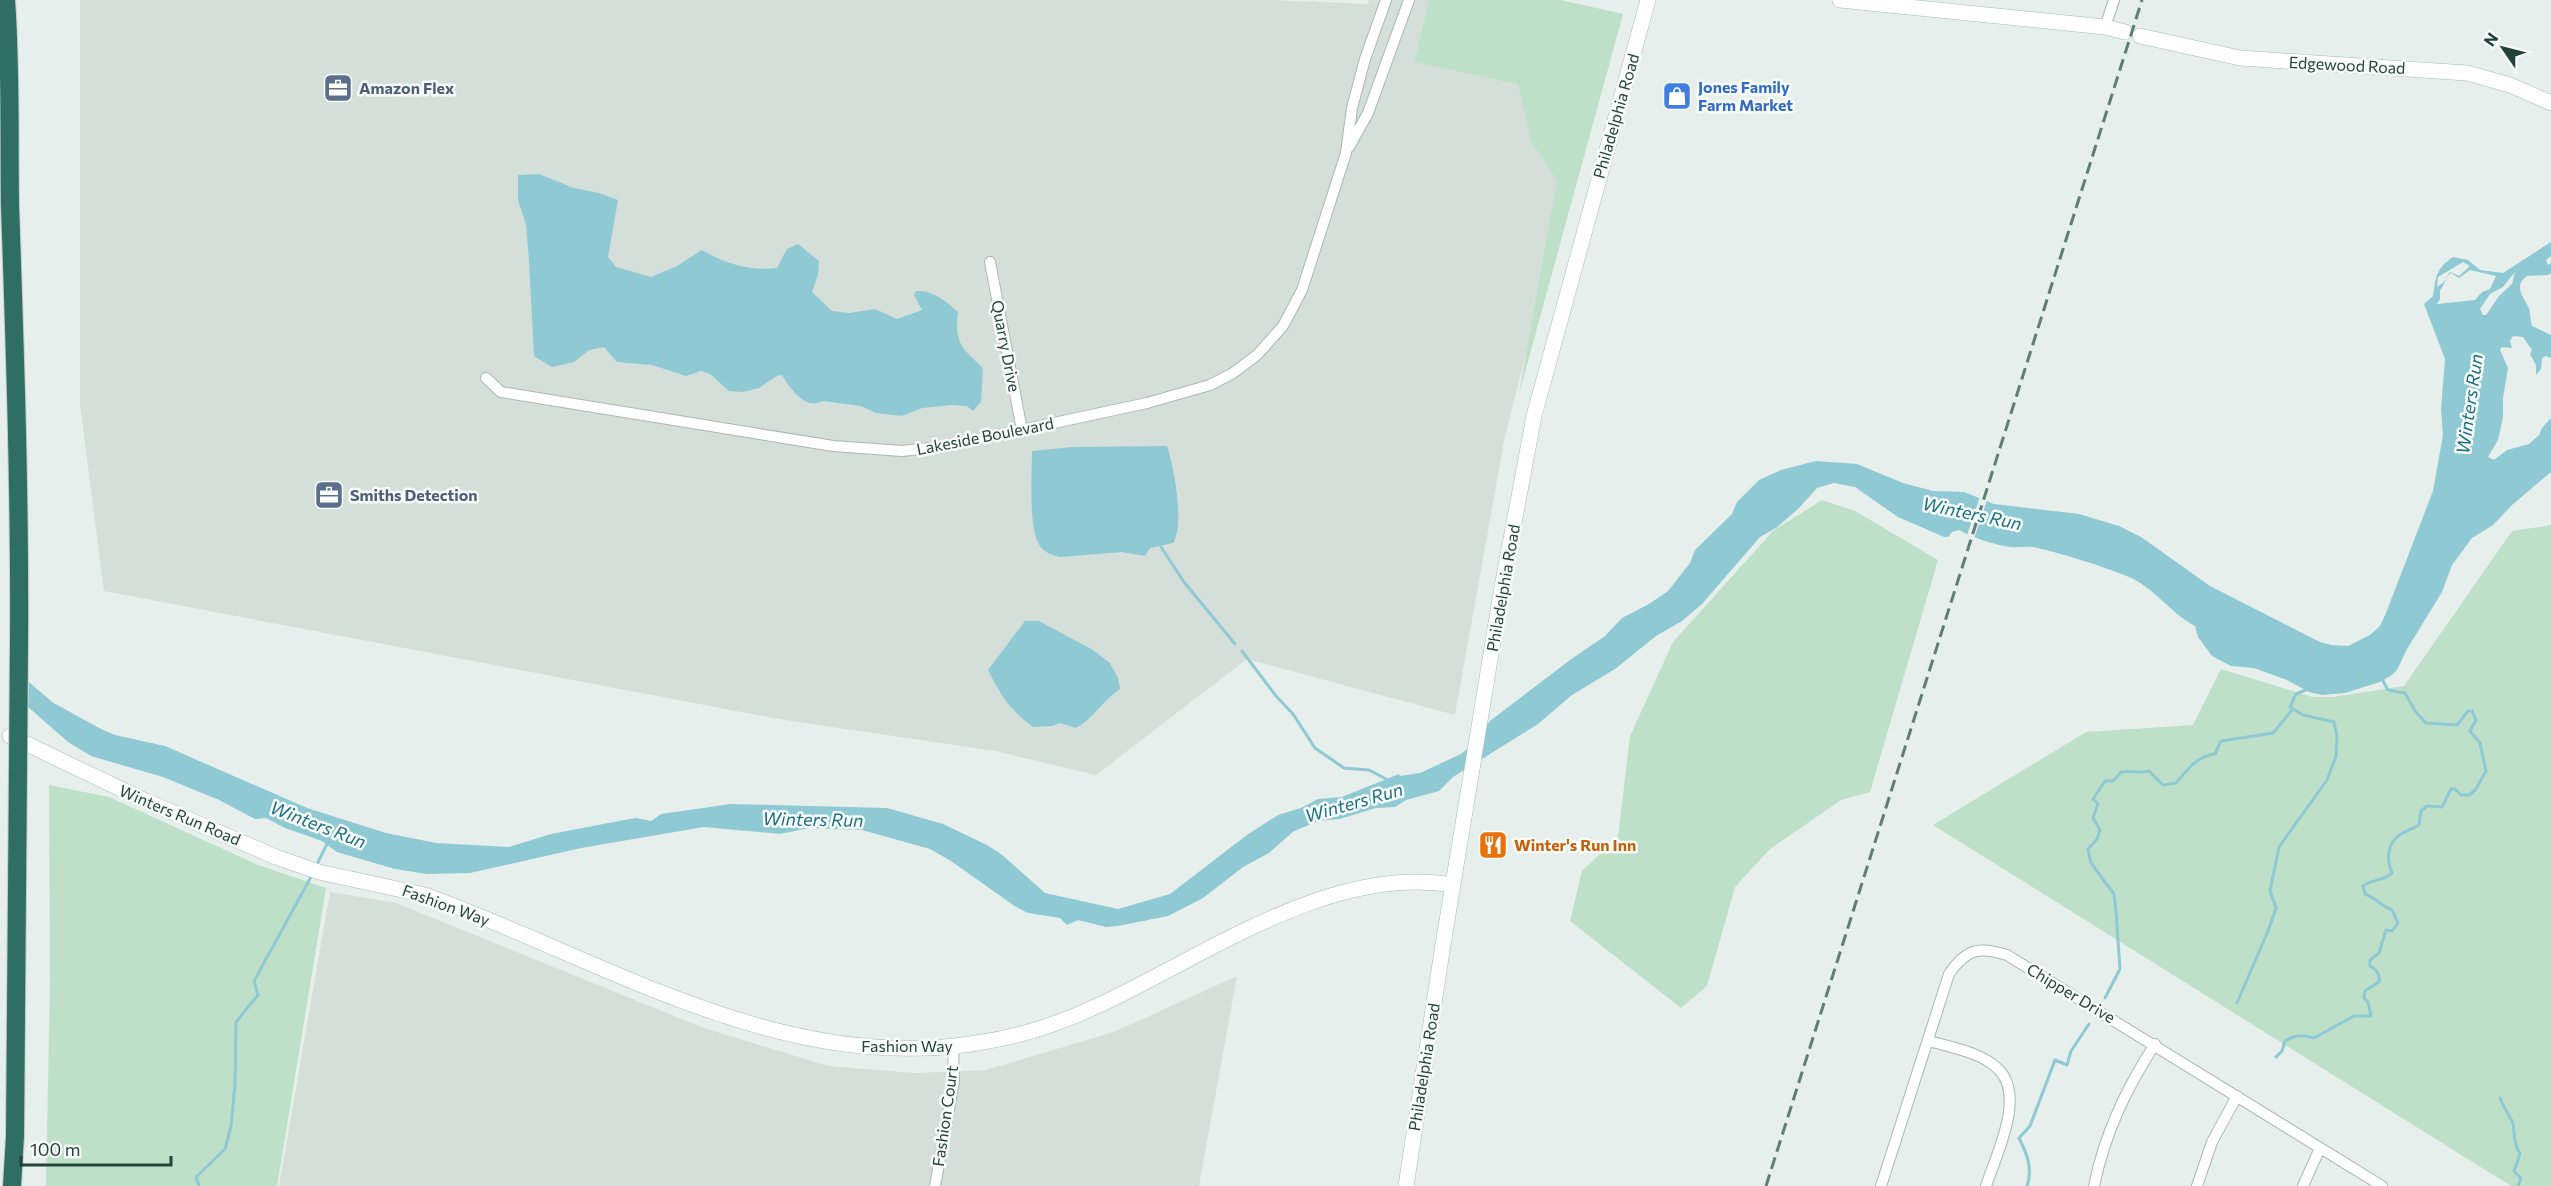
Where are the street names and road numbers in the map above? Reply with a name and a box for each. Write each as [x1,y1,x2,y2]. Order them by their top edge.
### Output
street label: Philadelphia Road [1589,51,1642,181]
street label: Edgewood Road [2288,52,2406,77]
street label: Quarry Drive [988,298,1025,393]
street label: Lakeside Boulevard [915,413,1055,458]
street label: Philadelphia Road [1482,523,1523,653]
street label: Winters Run Road [117,780,244,849]
street label: Fashion Way [400,880,492,929]
street label: Chipper Drive [2024,959,2119,1026]
street label: Philadelphia Road [1404,1002,1443,1132]
street label: Fashion Way [861,1036,953,1055]
street label: Fashion Court [928,1064,961,1168]

